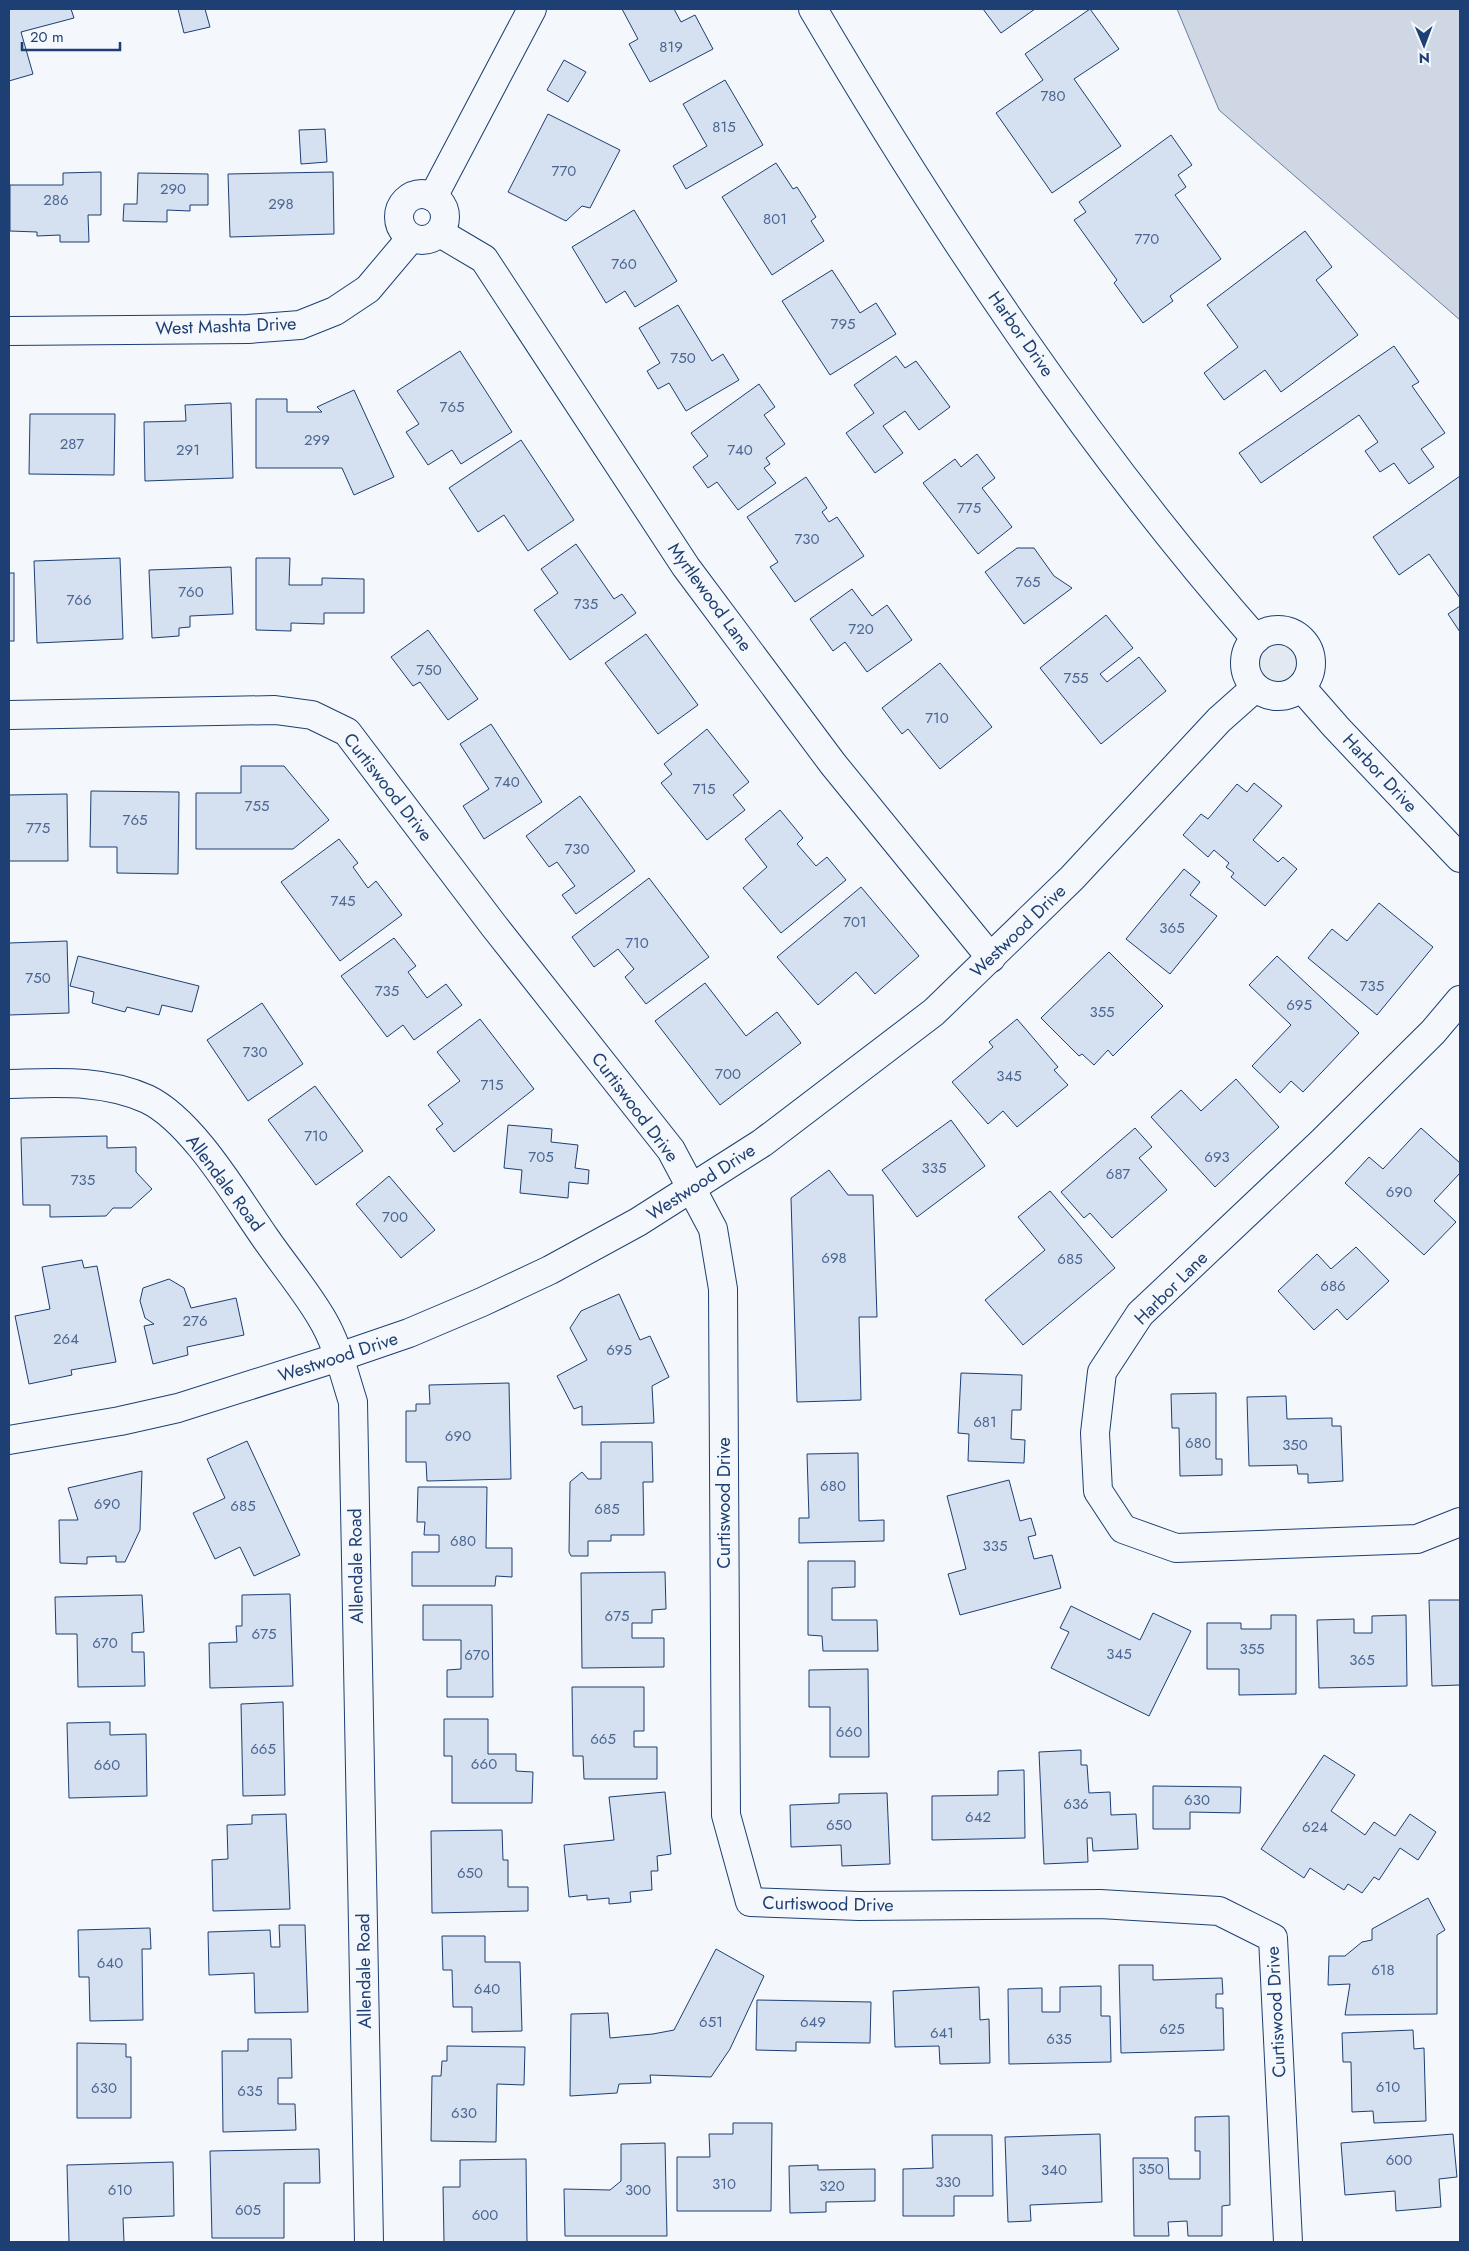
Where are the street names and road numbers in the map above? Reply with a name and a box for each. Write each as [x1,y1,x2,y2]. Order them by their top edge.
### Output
street label: Harbor Drive [982,286,1060,382]
street label: West Mashta Drive [155,311,297,341]
street label: Myrtlewood Lane [662,537,758,657]
street label: Curtiswood Drive [337,727,439,847]
street label: Harbor Drive [1337,728,1423,818]
street label: Westwood Drive [964,878,1072,984]
street label: Curtiswood Drive [585,1047,685,1167]
street label: Allendale Road [180,1129,270,1237]
street label: Westwood Drive [642,1137,760,1227]
street label: Harbor Lane [1128,1245,1214,1331]
street label: Westwood Drive [275,1325,401,1389]
street label: Curtiswood Drive [711,1437,737,1569]
street label: Allendale Road [342,1508,370,1624]
street label: Curtiswood Drive [762,1890,894,1918]
street label: Allendale Road [350,1913,378,2029]
street label: Curtiswood Drive [1260,1946,1292,2078]

